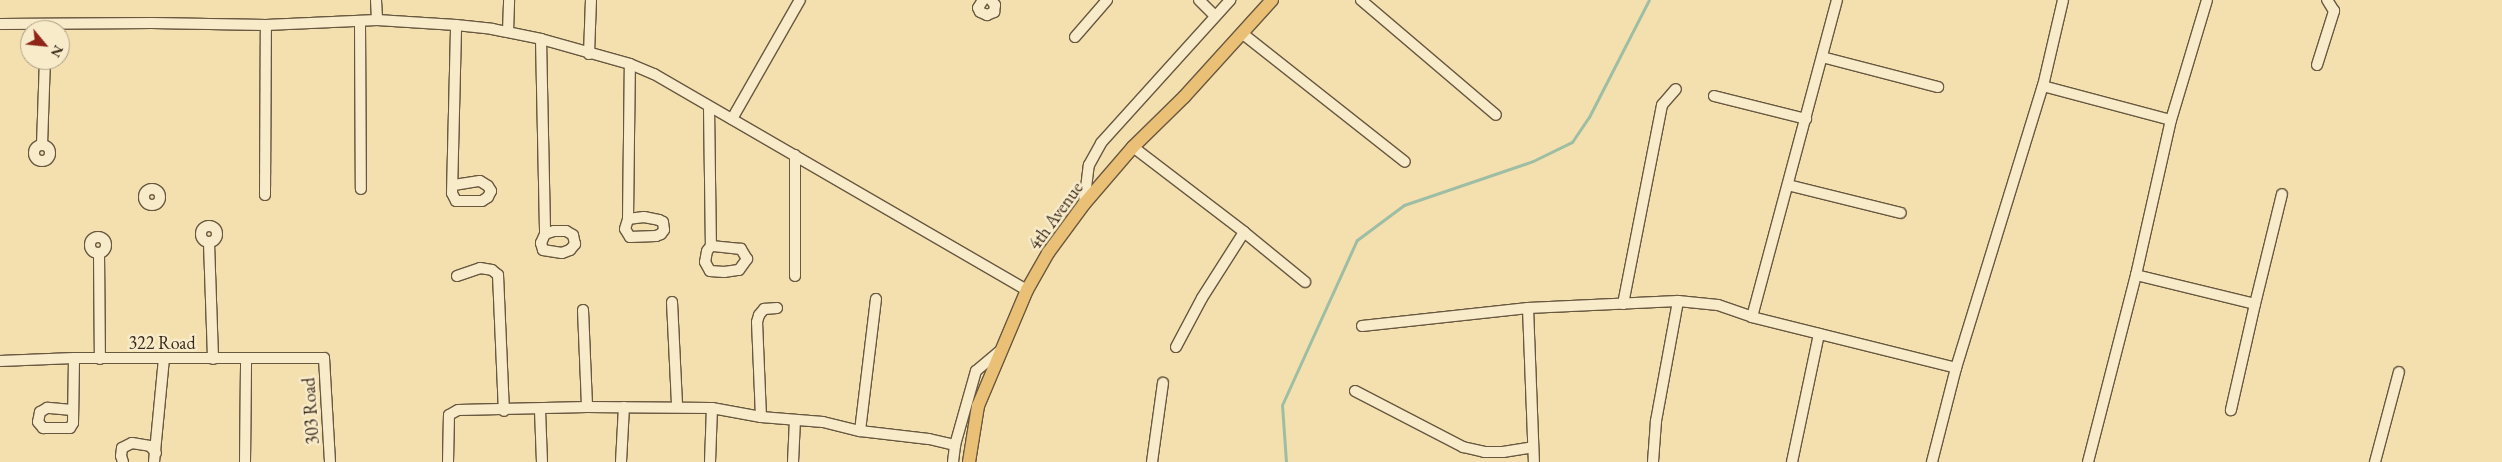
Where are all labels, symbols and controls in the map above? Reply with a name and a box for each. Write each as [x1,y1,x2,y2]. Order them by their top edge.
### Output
north arrow [20,20,70,70]
text: N [47,42,68,61]
street label: 4th Avenue [1024,178,1088,254]
street label: 322 Road [128,332,196,354]
street label: 303 Road [298,377,324,445]

